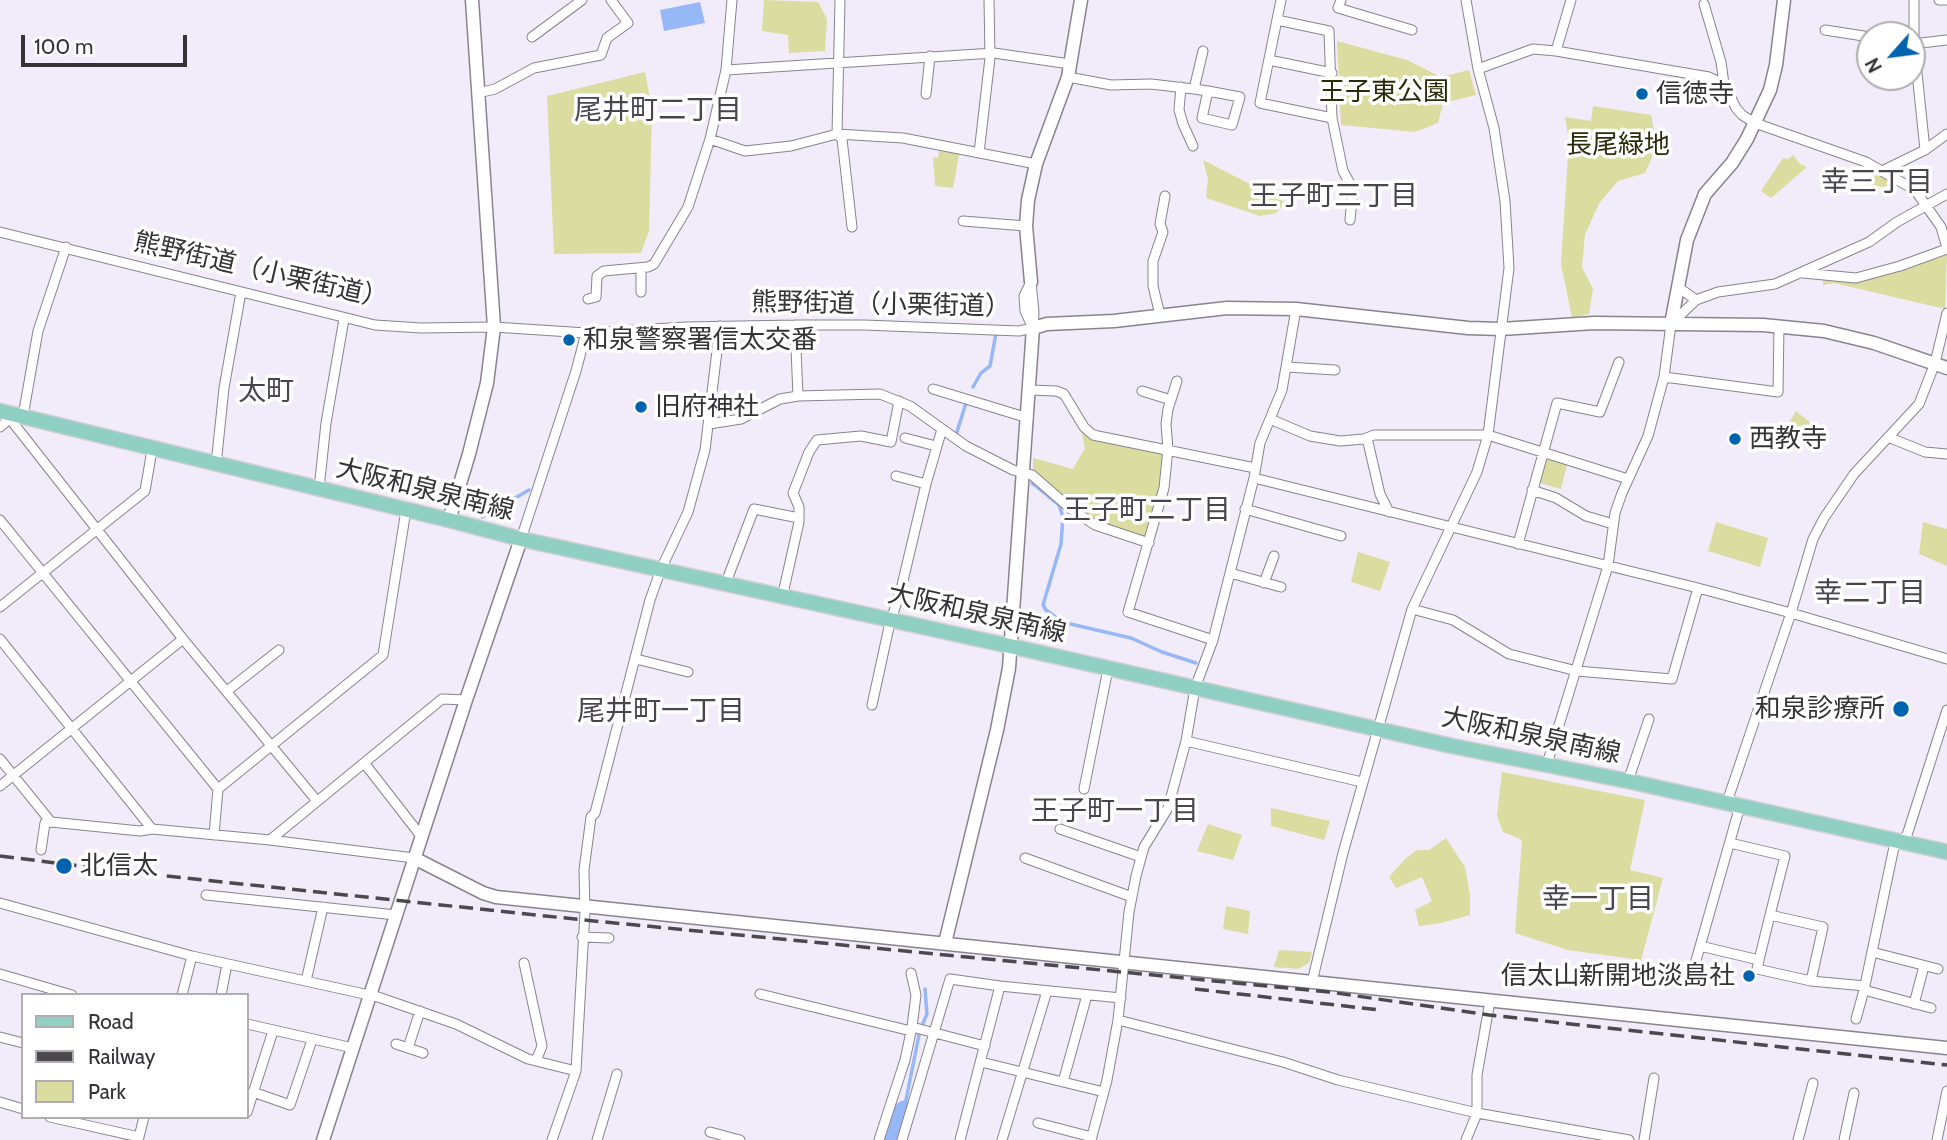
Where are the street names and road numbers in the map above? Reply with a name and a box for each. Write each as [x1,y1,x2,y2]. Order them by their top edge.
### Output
street label: 熊野街道（小栗街道） [131,227,391,315]
street label: 熊野街道（小栗街道） [751,287,1011,323]
street label: 大阪和泉泉南線 [333,453,517,527]
street label: 大阪和泉泉南線 [885,578,1069,650]
street label: 大阪和泉泉南線 [1439,702,1623,770]

